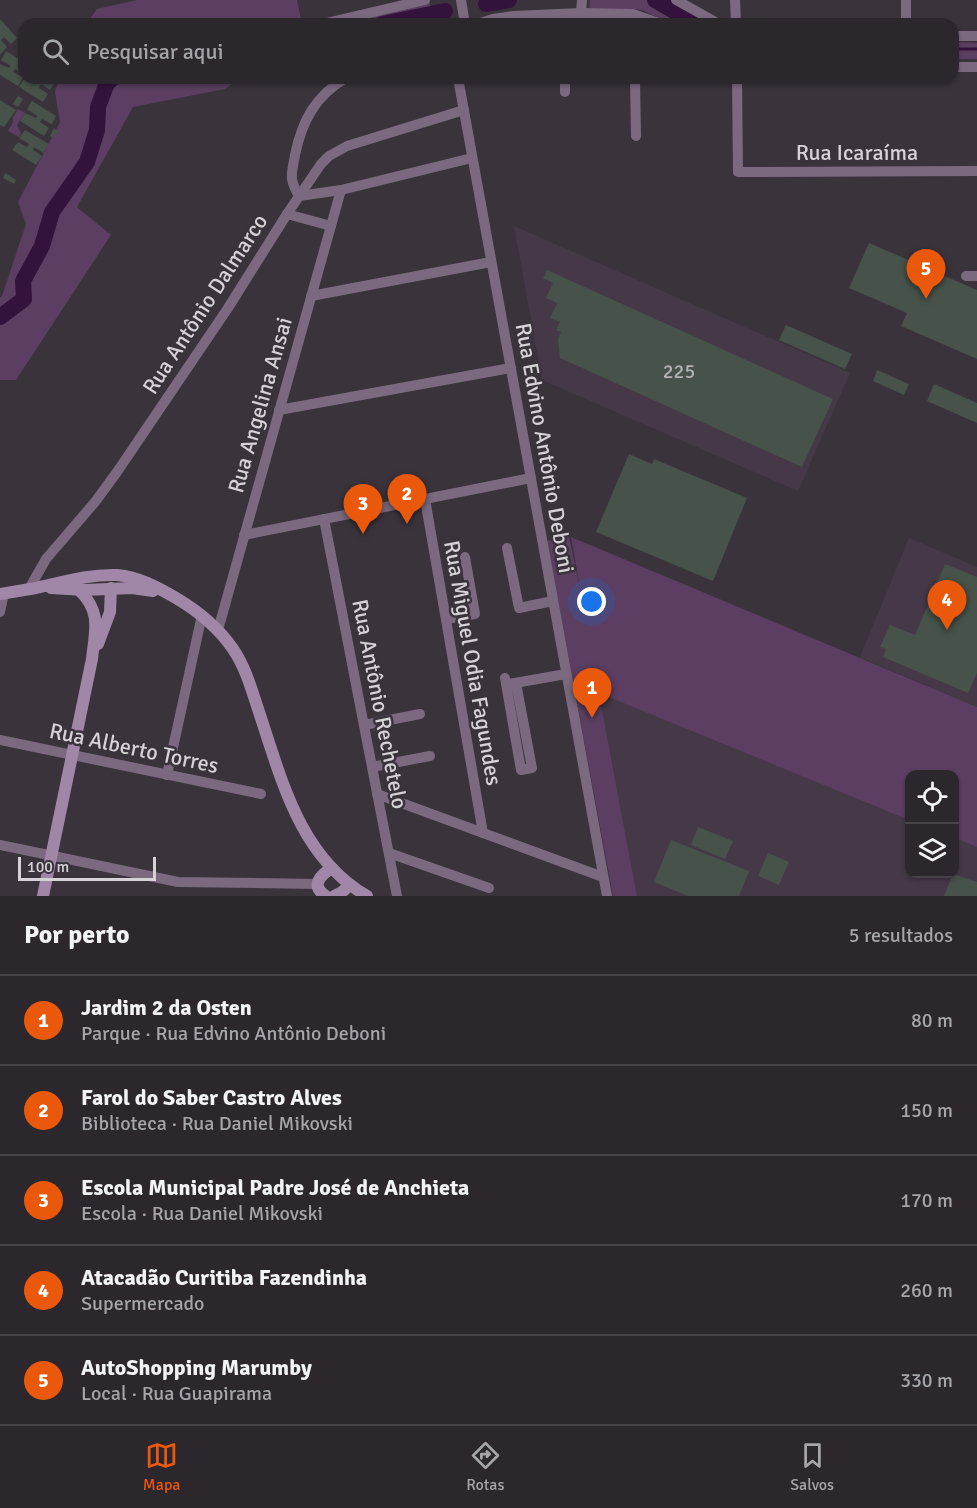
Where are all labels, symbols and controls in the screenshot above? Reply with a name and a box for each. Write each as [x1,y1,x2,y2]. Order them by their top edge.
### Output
search box [18,18,959,84]
icon: search [39,35,72,68]
text: Pesquisar aqui [87,38,223,65]
street label: Rua Icaraíma [796,139,918,166]
street label: Rua Antônio Dalmarco [137,209,273,399]
pin: 5 [906,250,946,299]
street label: Rua Angelina Ansai [222,314,298,496]
street label: Rua Edvino Antônio Deboni [510,321,580,575]
house number: 225 [663,359,695,384]
pin: 2 [388,474,426,524]
pin: 3 [344,484,382,534]
street label: Rua Miguel Odia Fagundes [438,538,508,788]
pin: 4 [928,580,966,630]
your location [577,587,606,616]
street label: Rua Antônio Rechetelo [346,597,414,811]
pin: 1 [572,668,612,718]
street label: Rua Alberto Torres [47,717,221,779]
map controls [905,770,959,878]
button: locate [905,770,959,824]
button: layers [905,824,959,878]
scale bar [18,854,156,882]
text: 100 m [27,857,69,877]
text: Por perto [24,919,130,951]
text: 5 resultados [849,923,953,948]
text: Jardim 2 da Osten [81,994,252,1021]
text: 1 [38,1008,49,1033]
text: 80 m [911,1008,953,1033]
text: Parque · Rua Edvino Antônio Deboni [81,1021,386,1046]
text: Farol do Saber Castro Alves [81,1084,342,1111]
text: 2 [38,1098,49,1123]
text: 150 m [900,1098,953,1123]
text: Biblioteca · Rua Daniel Mikovski [81,1111,353,1136]
text: Escola Municipal Padre José de Anchieta [81,1174,469,1201]
text: 3 [38,1188,49,1213]
text: 170 m [900,1188,953,1213]
text: Escola · Rua Daniel Mikovski [81,1201,323,1226]
text: Atacadão Curitiba Fazendinha [81,1264,367,1291]
text: 4 [38,1278,49,1303]
text: 260 m [900,1278,953,1303]
text: Supermercado [81,1291,204,1316]
text: AutoShopping Marumby [81,1354,312,1381]
text: 5 [38,1368,49,1393]
text: 330 m [900,1368,953,1393]
text: Local · Rua Guapirama [81,1381,272,1406]
tab: Mapa [143,1439,180,1495]
tab: Rotas [466,1439,504,1495]
tab: Salvos [790,1439,834,1495]

